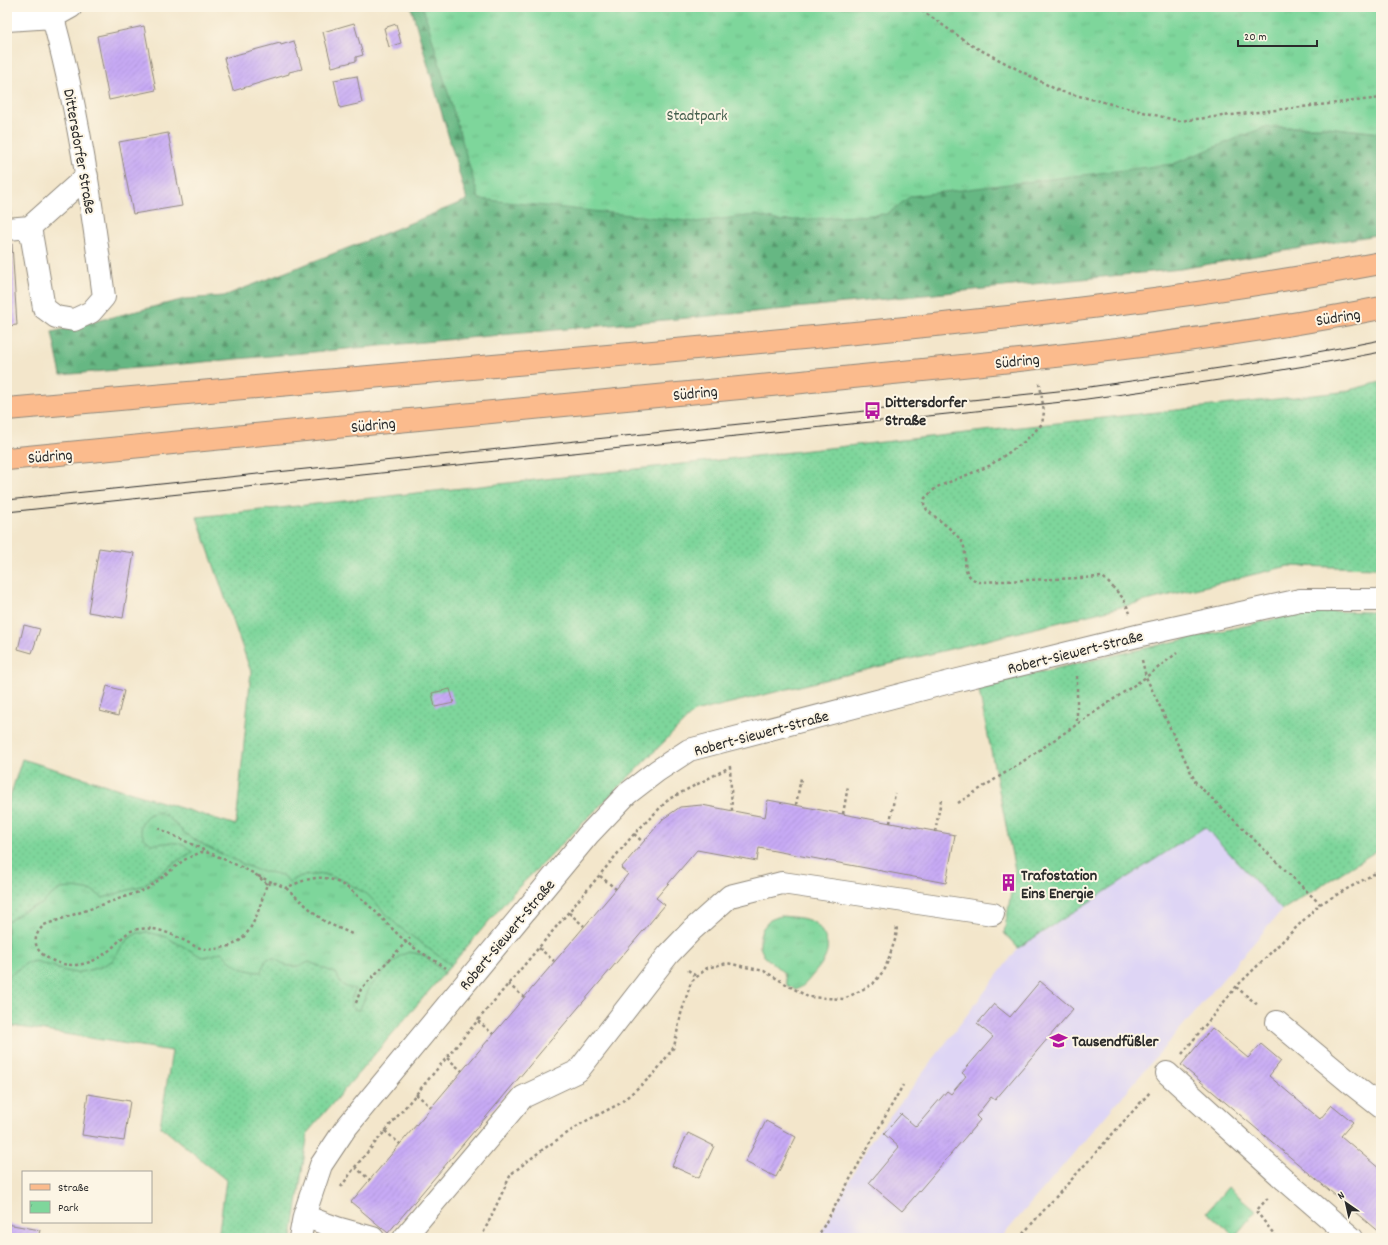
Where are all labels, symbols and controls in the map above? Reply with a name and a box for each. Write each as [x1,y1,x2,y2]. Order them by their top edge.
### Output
scale bar [1238,22,1317,48]
text: 20 m [1244,29,1267,46]
street label: Dittersdorfer Straße [56,87,101,216]
park label: Stadtpark [666,105,728,128]
street label: Südring [1315,304,1362,333]
street label: Südring [994,349,1041,376]
street label: Südring [672,381,719,408]
place label: Dittersdorfer Straße [885,392,968,433]
bus stop icon: Dittersdorfer Straße [862,400,882,420]
street label: Südring [350,413,397,440]
street label: Südring [27,444,74,471]
street label: Robert-Siewert-Straße [1005,625,1146,681]
street label: Robert-Siewert-Straße [692,705,832,764]
place label: Trafostation Eins Energie [1021,865,1097,906]
building icon: Trafostation Eins Energie [998,873,1018,893]
street label: Robert-Siewert-Straße [454,875,561,996]
school or university icon: Tausendfüßler [1049,1030,1069,1050]
place label: Tausendfüßler [1072,1031,1159,1054]
legend [22,1171,152,1223]
text: Straße [58,1180,89,1197]
north arrow [1326,1183,1366,1223]
text: N [1335,1188,1349,1205]
text: Park [58,1200,79,1217]

